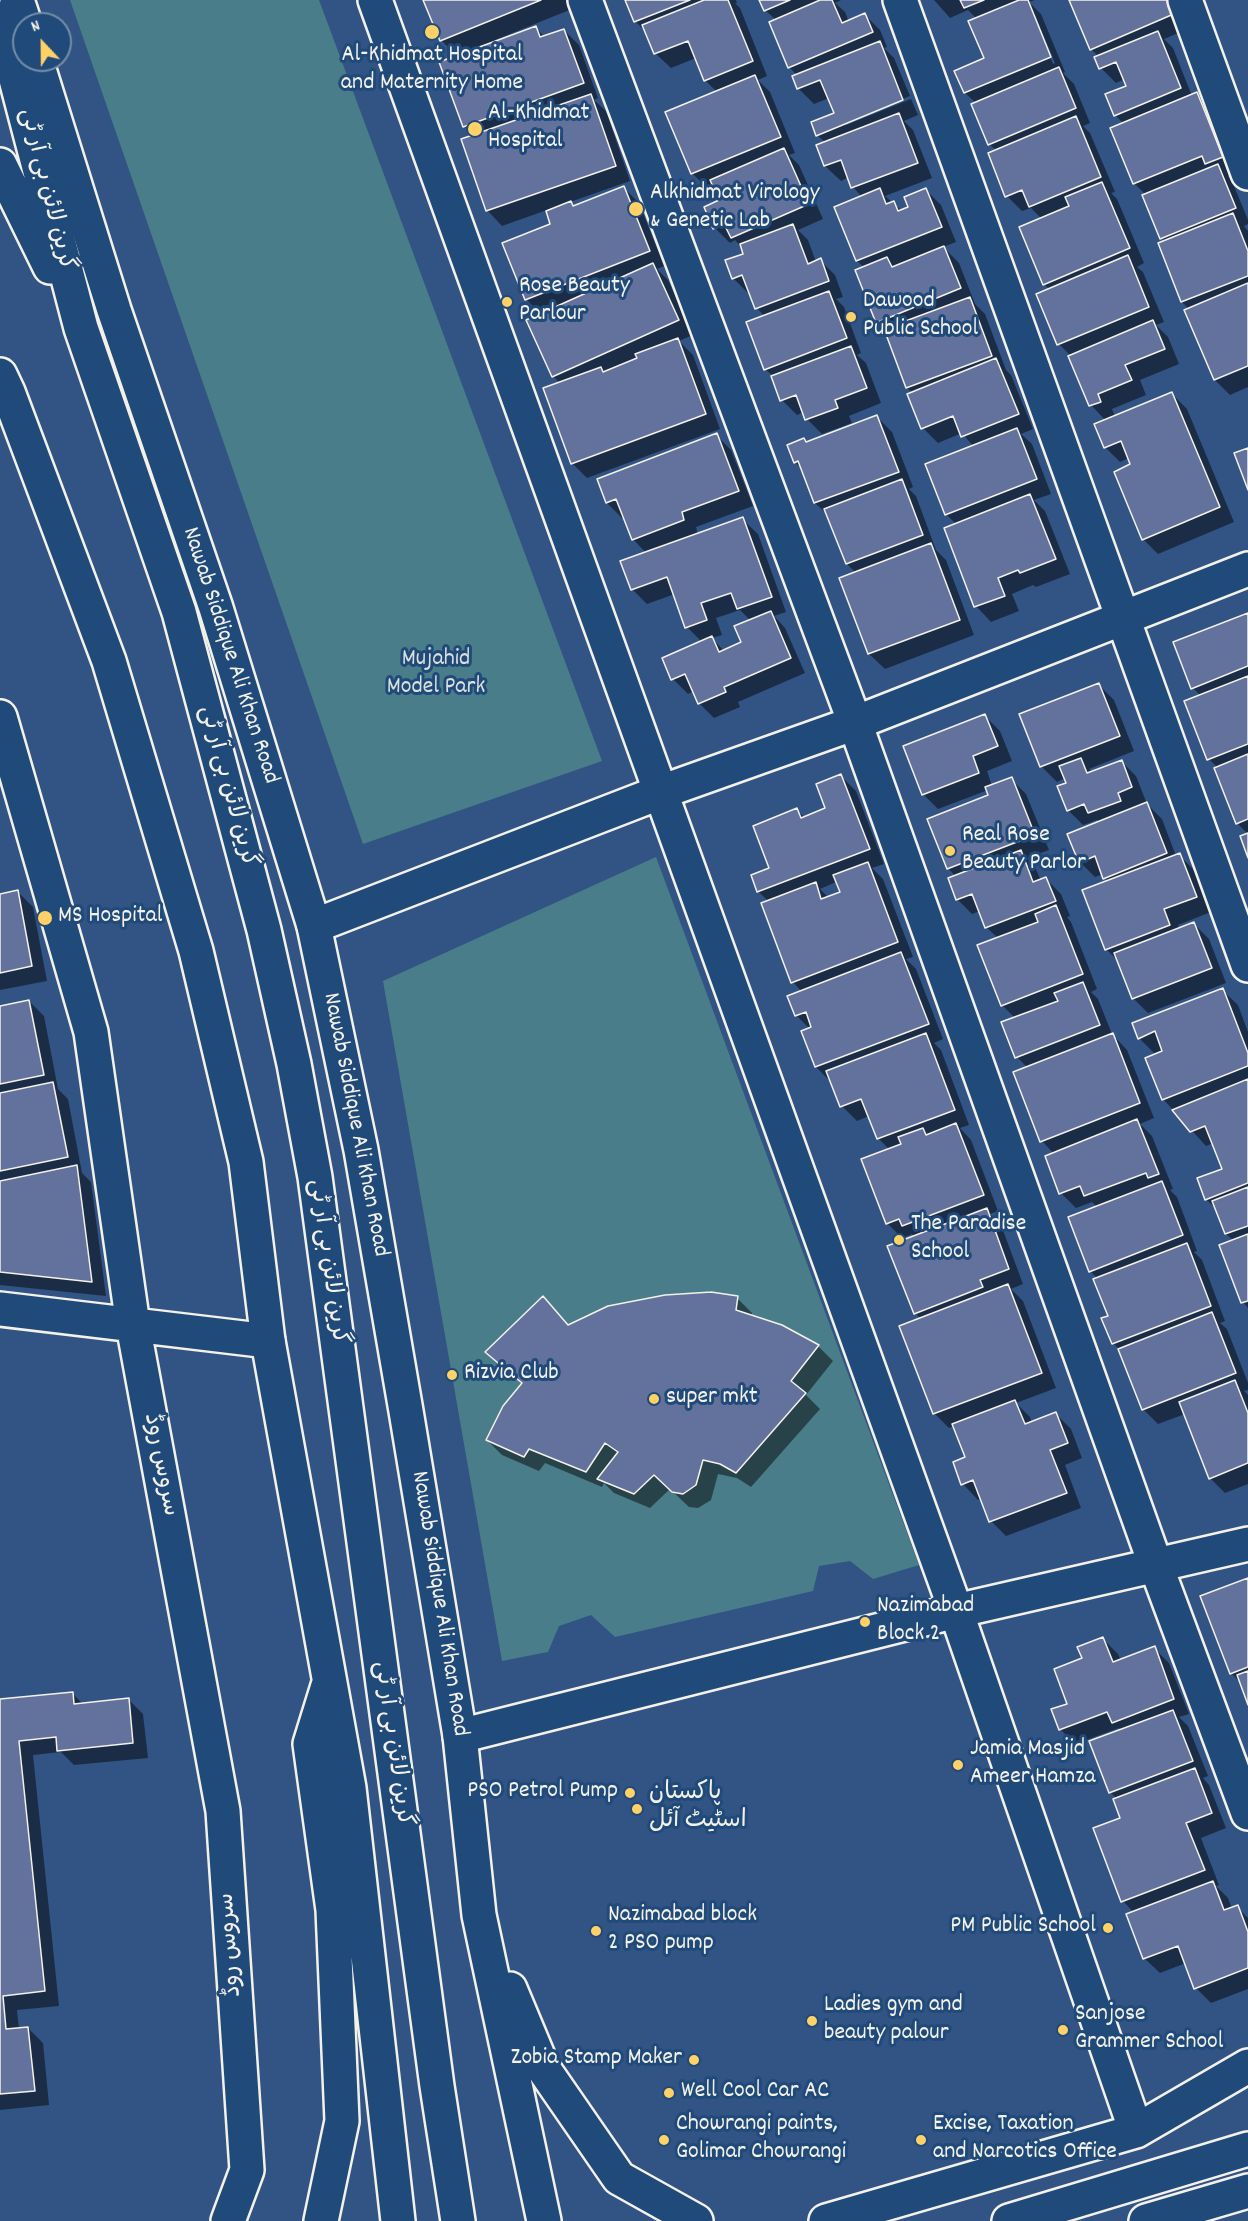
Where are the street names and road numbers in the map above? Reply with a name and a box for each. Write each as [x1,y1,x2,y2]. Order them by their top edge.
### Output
street label: گرین لائن بی آر ٹی [11,106,79,274]
street label: Nawab Siddique Ali Khan Road [174,524,284,788]
street label: گرین لائن بی آر ٹی [191,703,261,871]
street label: Nawab Siddique Ali Khan Road [314,991,394,1259]
street label: گرین لائن بی آر ٹی [300,1178,352,1346]
street label: سروس روڈ [135,1411,183,1519]
street label: Nawab Siddique Ali Khan Road [403,1469,473,1739]
street label: گرین لائن بی آر ٹی [365,1660,417,1828]
street label: سروس روڈ [214,1892,250,1998]

